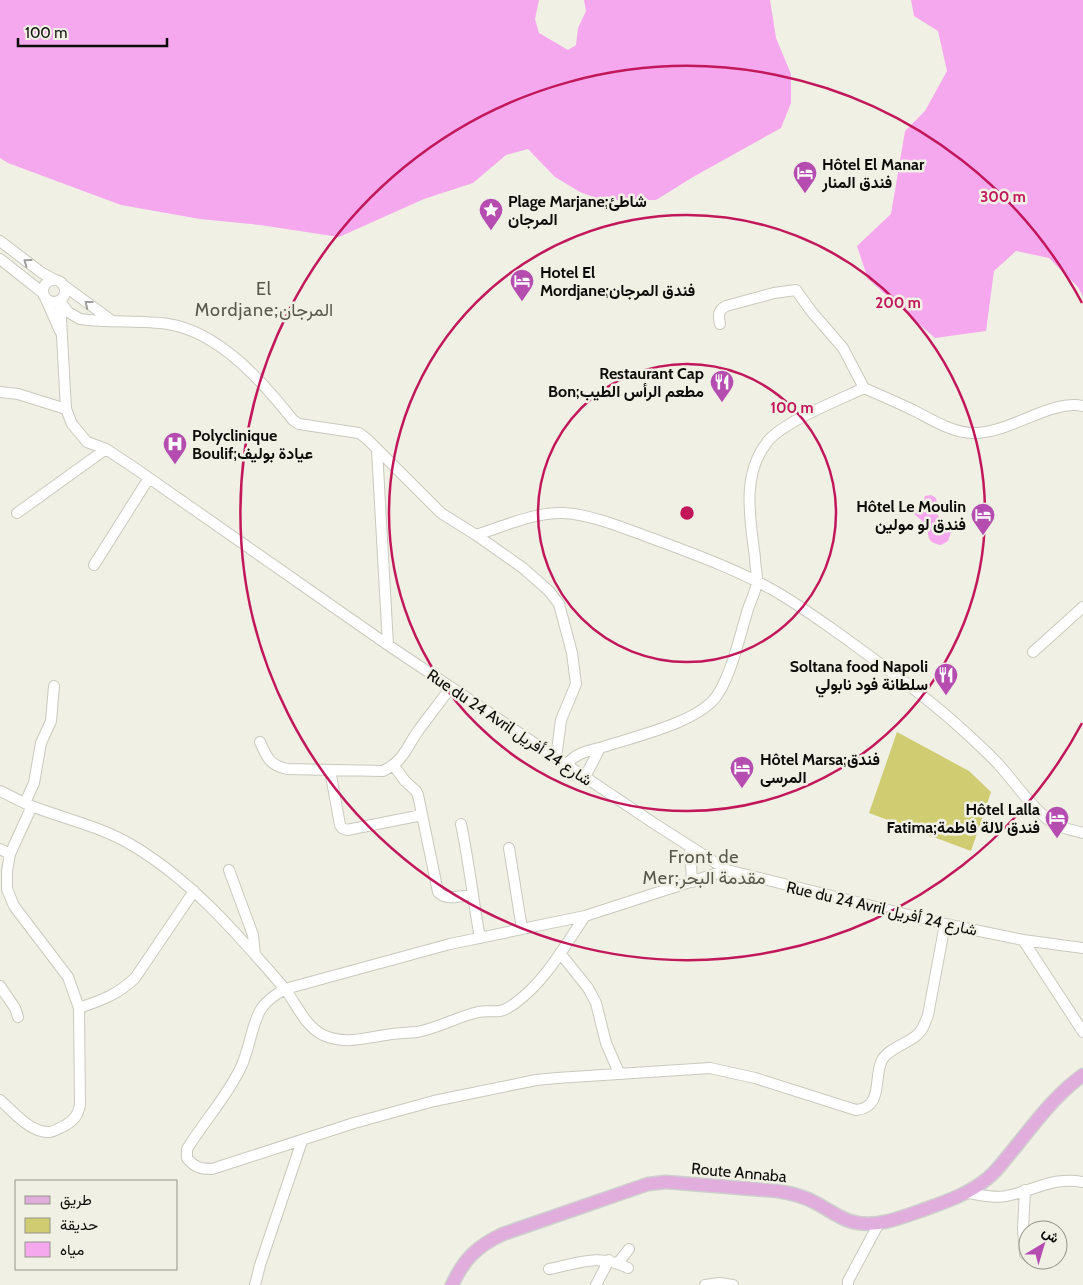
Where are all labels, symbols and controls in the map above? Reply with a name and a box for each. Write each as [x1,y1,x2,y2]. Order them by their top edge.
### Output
scale bar [18,15,166,47]
text: 100 m [25,24,67,42]
place label: Hôtel El Manar فندق المنار [821,155,925,193]
hotel icon: Hôtel El Manar فندق المنار [792,160,818,194]
text: 300 m [980,188,1026,206]
place label: Plage Marjane;شاطئ المرجان [508,192,647,230]
place icon: Plage Marjane;شاطئ المرجان [478,197,504,231]
one-way arrow [24,259,33,267]
place label: Hotel El Mordjane;فندق المرجان [540,263,695,301]
hotel icon: Hotel El Mordjane;فندق المرجان [509,268,535,302]
district label: El Mordjane;المرجان [195,278,333,321]
text: 200 m [875,294,921,312]
one-way arrow [85,301,94,309]
place label: Restaurant Cap Bon;مطعم الرأس الطيب [548,364,704,402]
restaurant icon: Restaurant Cap Bon;مطعم الرأس الطيب [709,369,735,403]
text: 100 m [770,399,814,417]
place label: Polyclinique Boulif;عيادة بوليف [192,426,313,464]
hospital icon: Polyclinique Boulif;عيادة بوليف [162,431,188,465]
place label: Hôtel Le Moulin فندق لو مولين [856,497,966,535]
hotel icon: Hôtel Le Moulin فندق لو مولين [970,502,996,536]
centre of rings [678,504,696,522]
place label: Soltana food Napoli سلطانة فود نابولي [790,657,928,698]
restaurant icon: Soltana food Napoli سلطانة فود نابولي [933,662,959,696]
street label: Rue du 24 Avril شارع 24 أفريل [422,665,596,792]
place label: Hôtel Marsa;فندق المرسى [760,750,880,788]
hotel icon: Hôtel Marsa;فندق المرسى [729,755,755,789]
place label: Hôtel Lalla Fatima;فندق لالة فاطمة [886,800,1040,837]
hotel icon: Hôtel Lalla Fatima;فندق لالة فاطمة [1044,805,1070,839]
district label: Front de Mer;مقدمة البحر [642,846,766,889]
street label: Rue du 24 Avril شارع 24 أفريل [784,877,979,942]
street label: Route Annaba [690,1159,788,1186]
legend [15,1180,178,1270]
text: طريق [60,1191,92,1210]
text: حديقة [60,1216,98,1234]
north arrow [1018,1220,1068,1270]
text: ش [1039,1222,1063,1247]
text: مياه [60,1241,84,1259]

